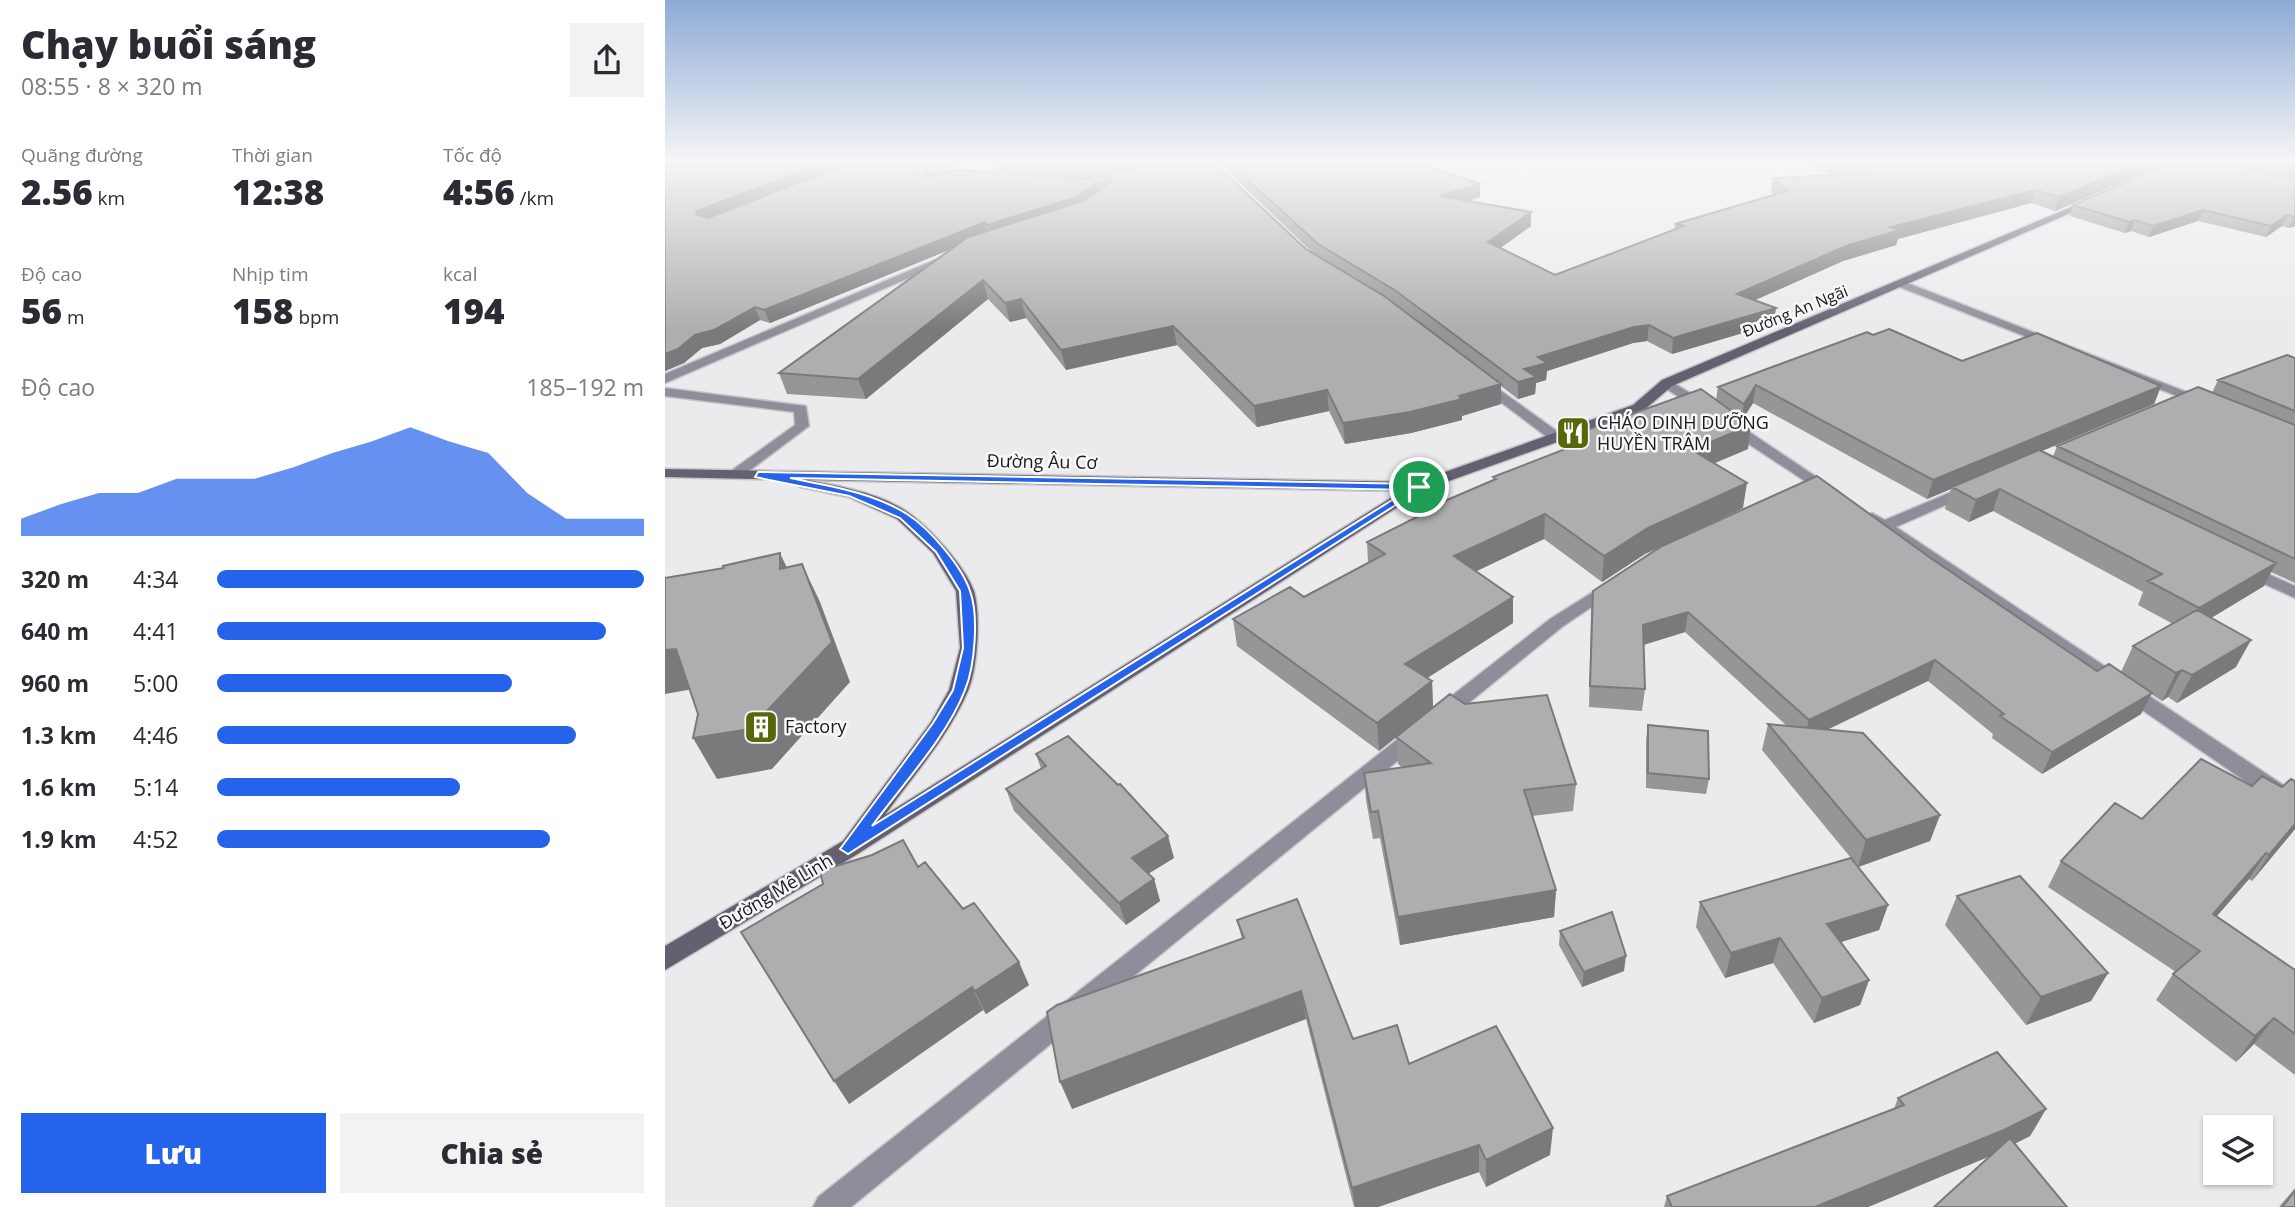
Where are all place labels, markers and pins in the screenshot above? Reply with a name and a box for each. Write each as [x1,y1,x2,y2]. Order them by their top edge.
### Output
place label: CHÁO DINH DƯỠNG HUYỀN TRÂM [1597,410,1769,455]
restaurant icon: CHÁO DINH DƯỠNG HUYỀN TRÂM [1554,414,1592,452]
pin [1389,457,1449,517]
building icon: Factory [742,708,780,746]
place label: Factory [785,714,848,738]

